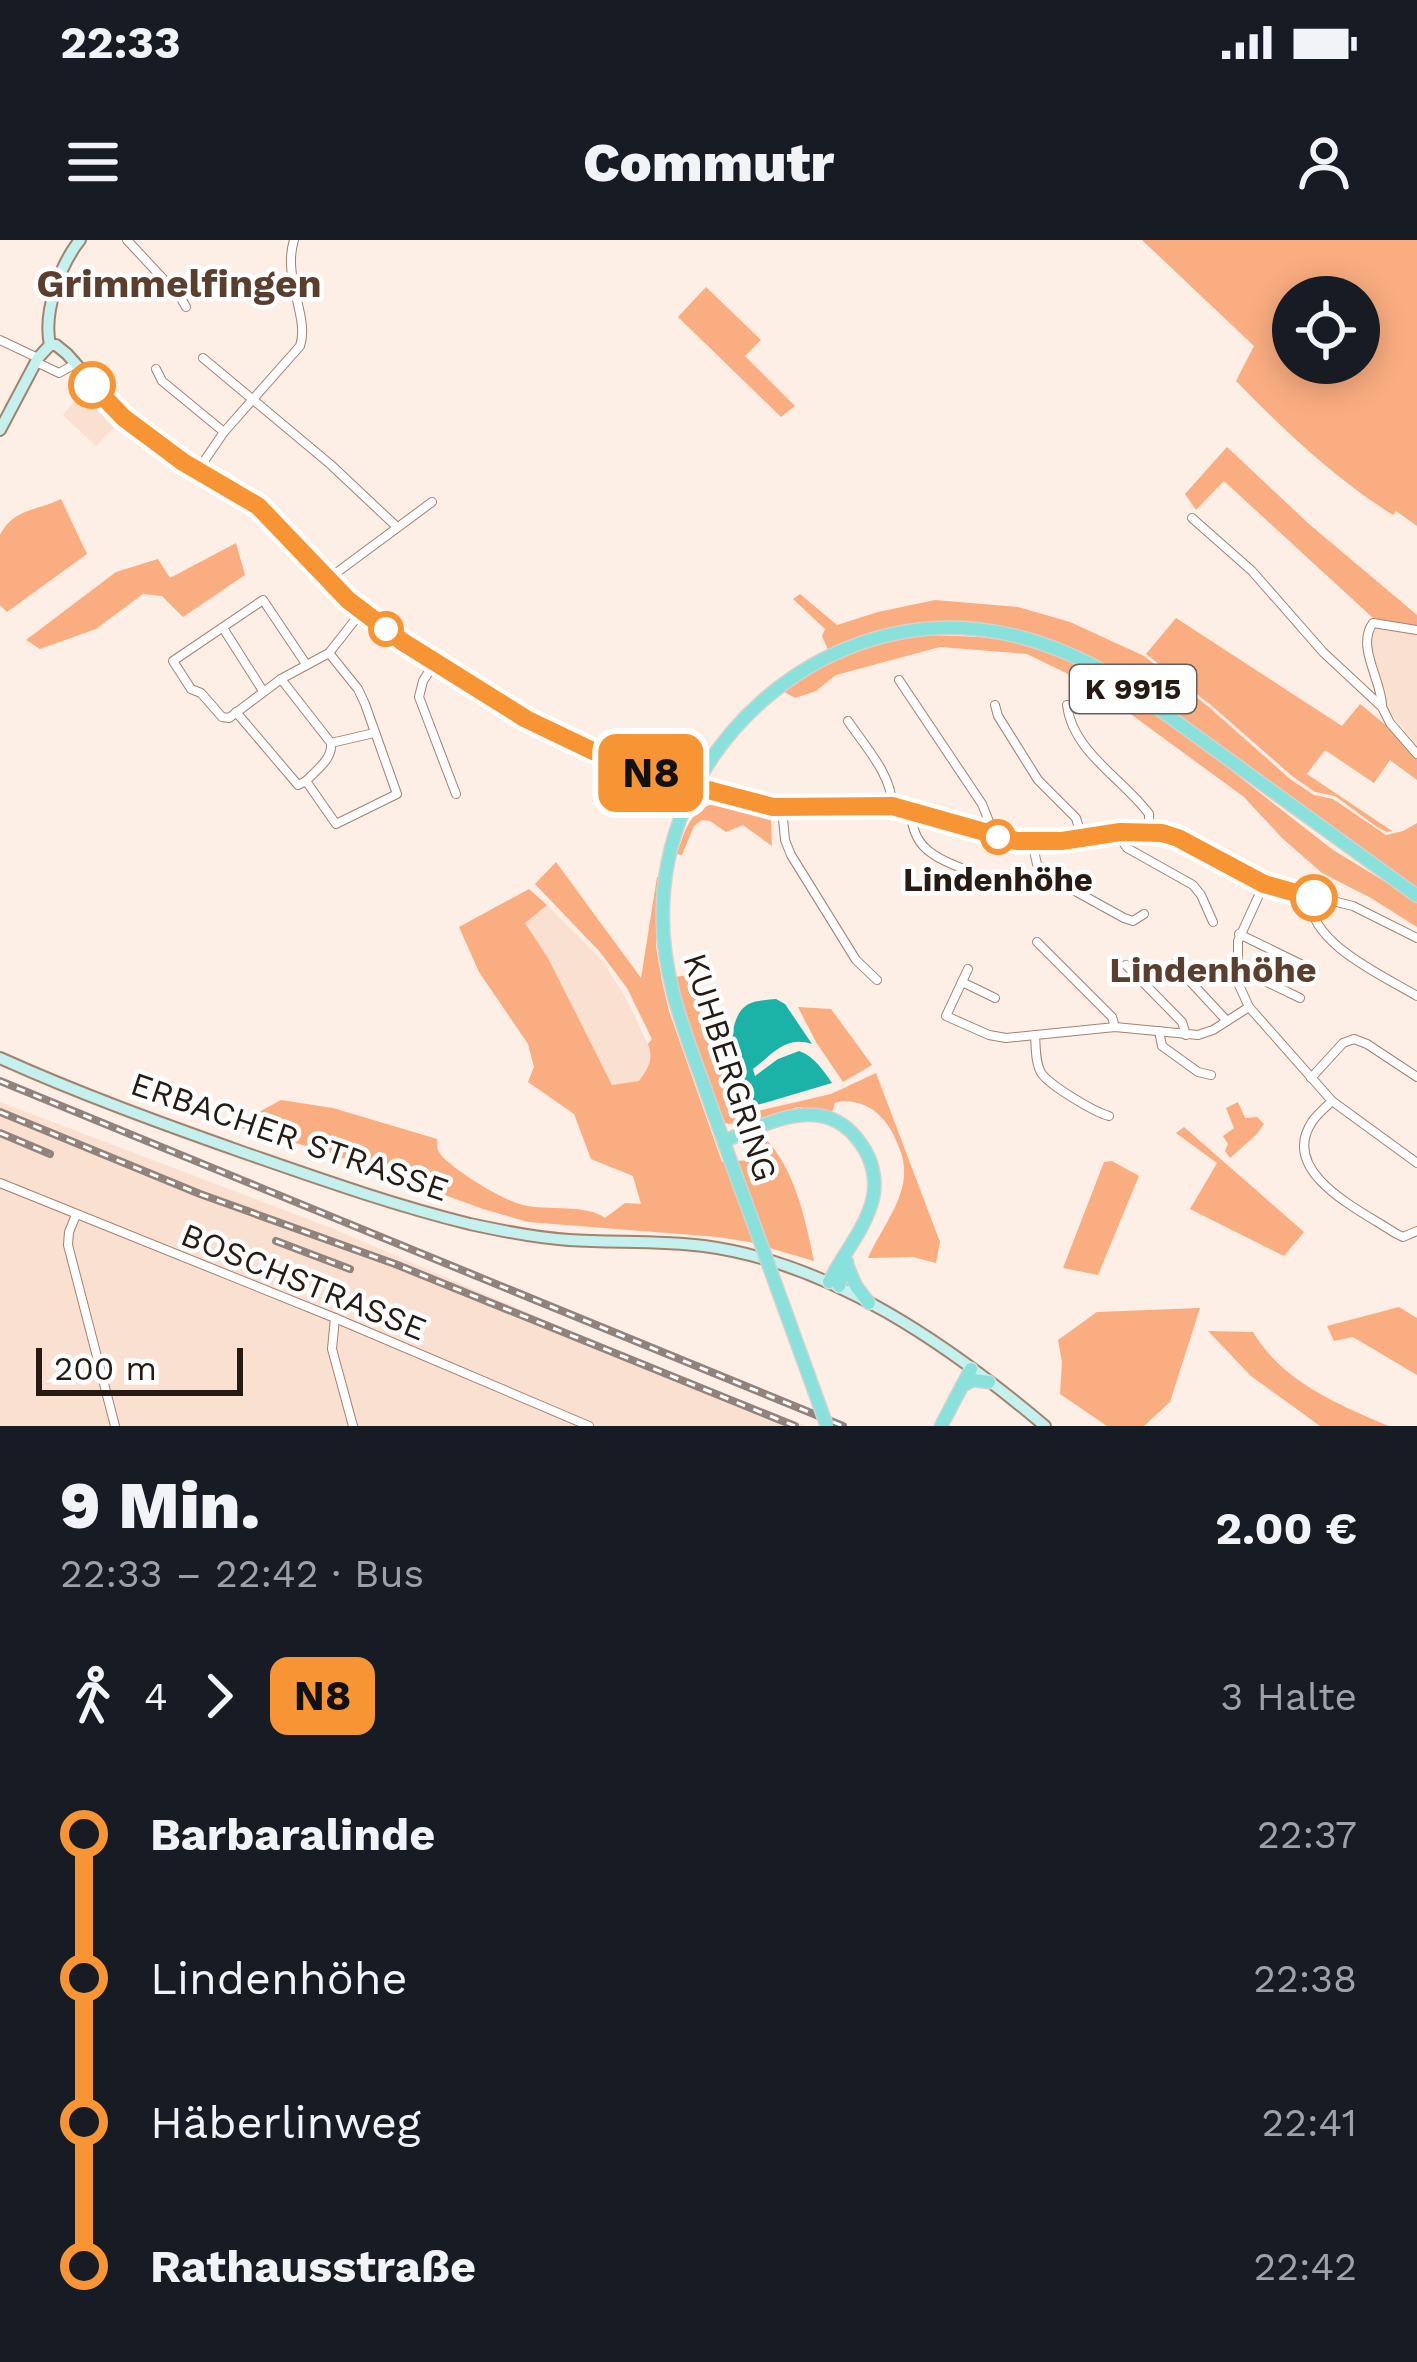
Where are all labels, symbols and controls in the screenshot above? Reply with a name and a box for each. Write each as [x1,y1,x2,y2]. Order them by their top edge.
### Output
text: 22:33 [60,16,181,69]
icon: menu [60,129,126,195]
icon: person [1291,129,1357,195]
text: Commutr [583,131,834,194]
district label: Grimmelfingen [36,261,322,306]
map controls [1272,276,1380,384]
button: locate [1272,276,1380,384]
unlabelled marker [70,363,114,407]
unlabelled marker [370,613,402,645]
road number: K 9915 [1070,665,1196,713]
line badge: N8 [597,734,705,812]
text: N8 [622,748,680,797]
marker: Lindenhöhe [982,821,1014,853]
place label: Lindenhöhe [903,860,1093,899]
unlabelled marker [1292,876,1336,920]
street label: KUHBERGRING [675,948,786,1186]
district label: Lindenhöhe [1109,949,1317,991]
street label: ERBACHER STRASSE [126,1064,454,1209]
street label: BOSCHSTRASSE [175,1214,432,1348]
scale bar [36,1342,243,1395]
text: 200 m [54,1349,157,1388]
text: 9 Min. [60,1467,260,1544]
text: 2.00 € [1215,1502,1357,1555]
text: 22:33 – 22:42 · Bus [60,1551,424,1596]
icon: walk [60,1663,126,1729]
icon: forward [186,1663,252,1729]
text: N8 [294,1671,351,1720]
text: 4 [144,1674,168,1719]
text: 3 Halte [1220,1674,1357,1719]
text: Barbaralinde [150,1808,435,1861]
text: 22:37 [1257,1812,1357,1857]
text: Lindenhöhe [150,1952,407,2005]
text: 22:38 [1253,1956,1357,2001]
text: Häberlinweg [150,2096,421,2149]
text: 22:41 [1262,2100,1357,2145]
text: Rathausstraße [150,2240,476,2293]
text: 22:42 [1253,2244,1357,2289]

